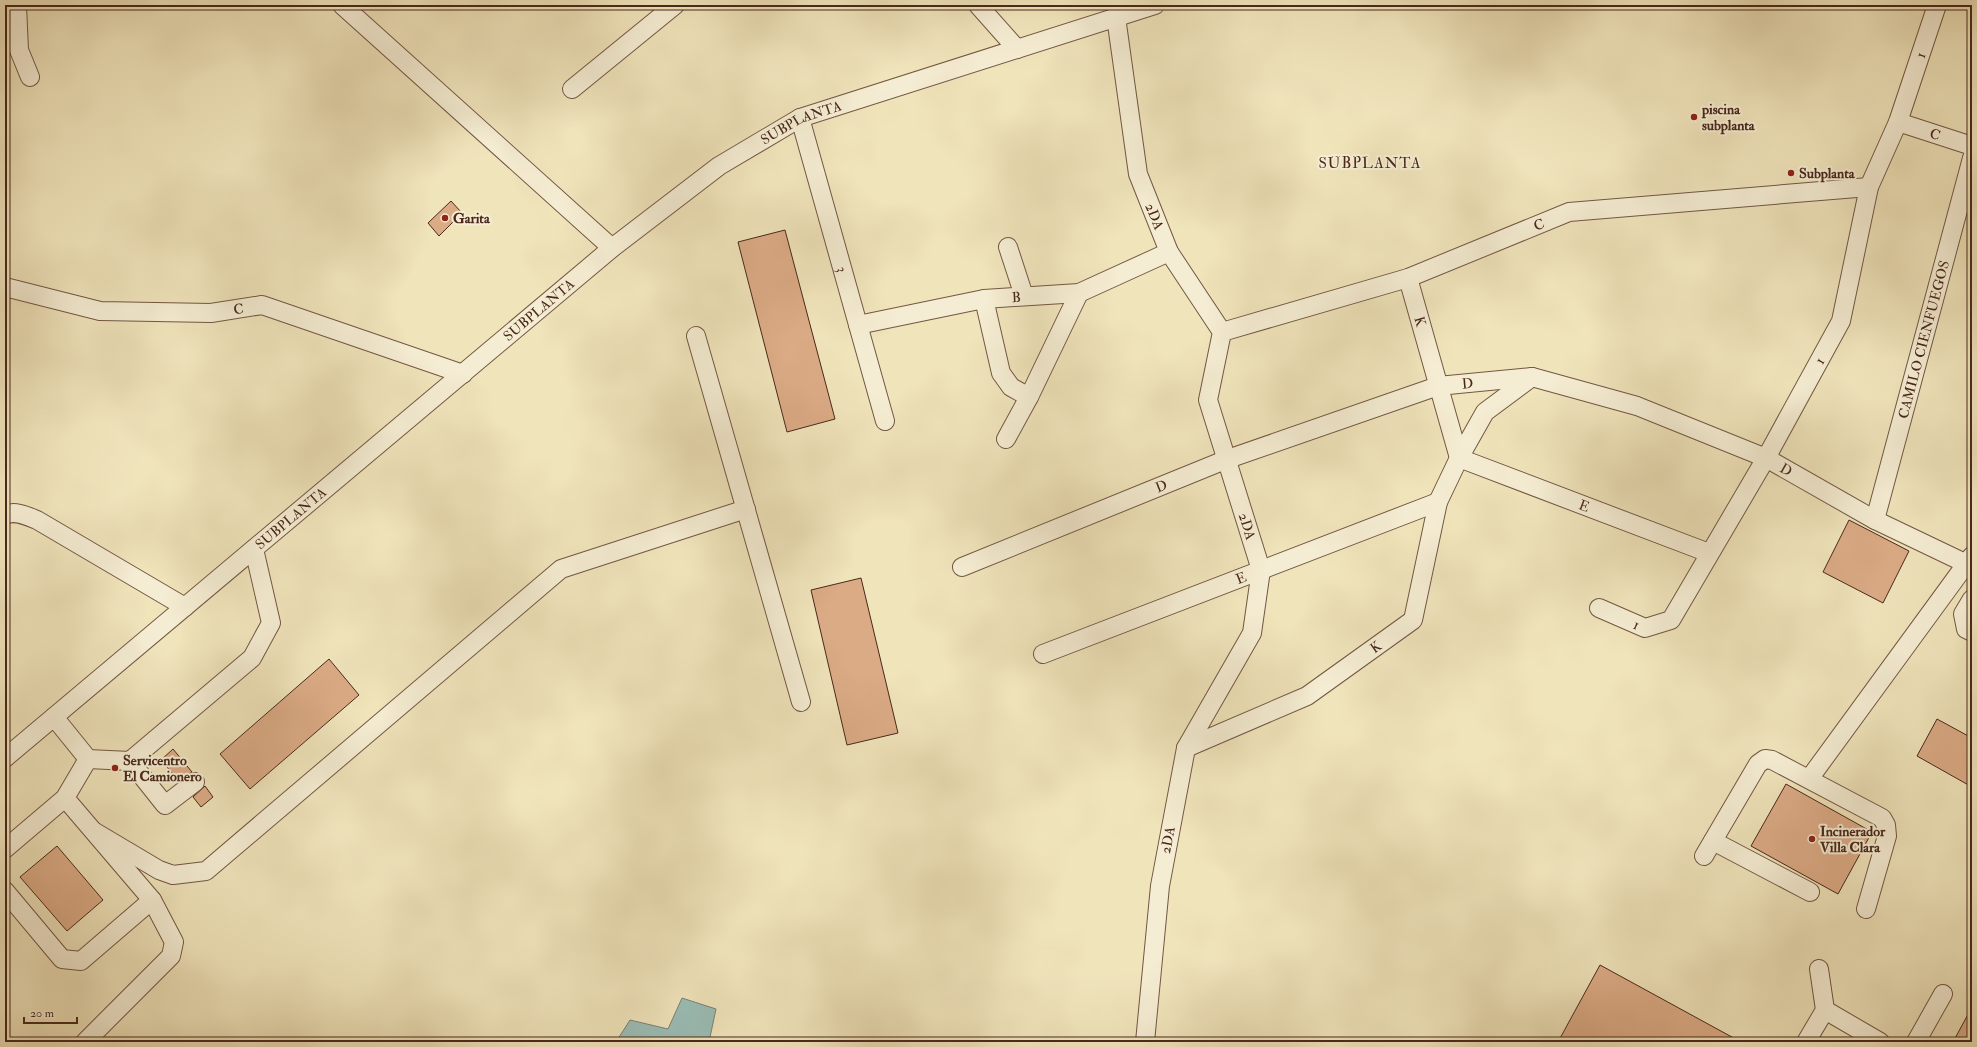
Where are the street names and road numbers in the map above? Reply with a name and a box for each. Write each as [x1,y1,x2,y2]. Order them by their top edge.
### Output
street label: 1 [1911,50,1929,60]
street label: SUBPLANTA [757,97,844,148]
street label: C [1928,124,1943,144]
street label: 2DA [1142,200,1168,232]
street label: C [1531,215,1547,234]
street label: CAMILO CIENFUEGOS [1894,258,1953,420]
street label: 3 [833,264,851,274]
street label: SUBPLANTA [500,275,578,344]
street label: B [1011,288,1021,306]
street label: C [232,299,245,318]
street label: K [1411,314,1430,329]
street label: 1 [1811,355,1828,367]
street label: D [1461,374,1474,392]
street label: D [1777,459,1795,480]
street label: D [1153,476,1170,496]
street label: SUBPLANTA [252,483,330,553]
street label: E [1576,496,1592,515]
street label: 2DA [1235,511,1260,542]
street label: E [1233,568,1249,588]
street label: 1 [1631,616,1642,633]
street label: K [1367,637,1385,657]
street label: 2DA [1157,825,1179,855]

